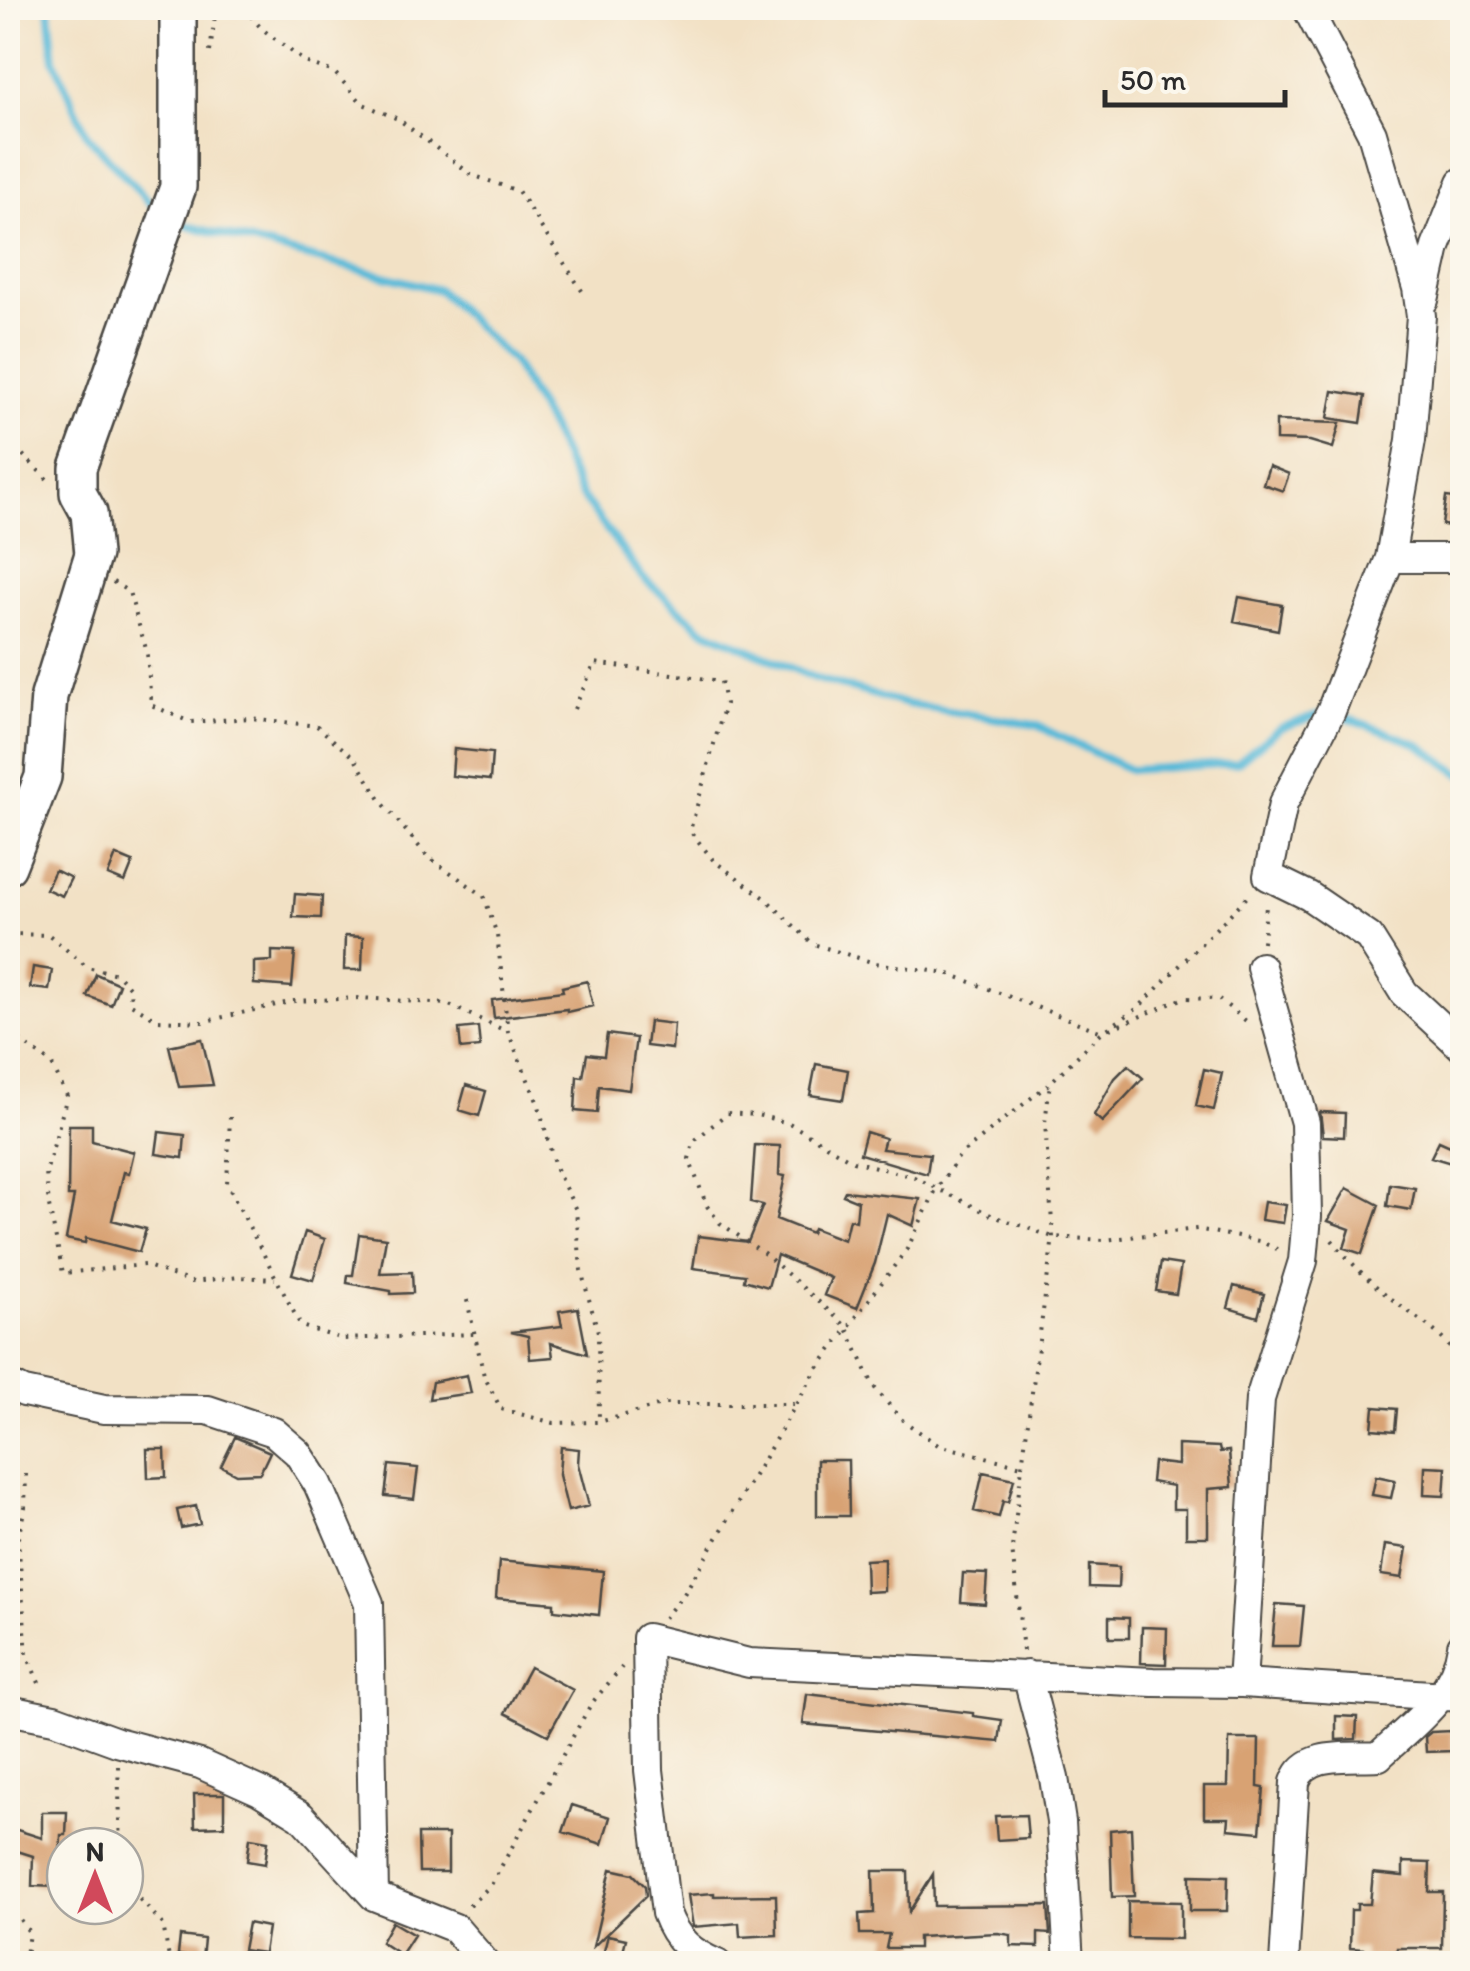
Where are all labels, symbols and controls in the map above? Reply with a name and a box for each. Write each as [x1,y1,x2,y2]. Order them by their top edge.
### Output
scale bar [1105,45,1285,107]
text: 50 m [1120,61,1186,98]
north arrow [45,1826,145,1926]
text: N [86,1834,104,1868]

